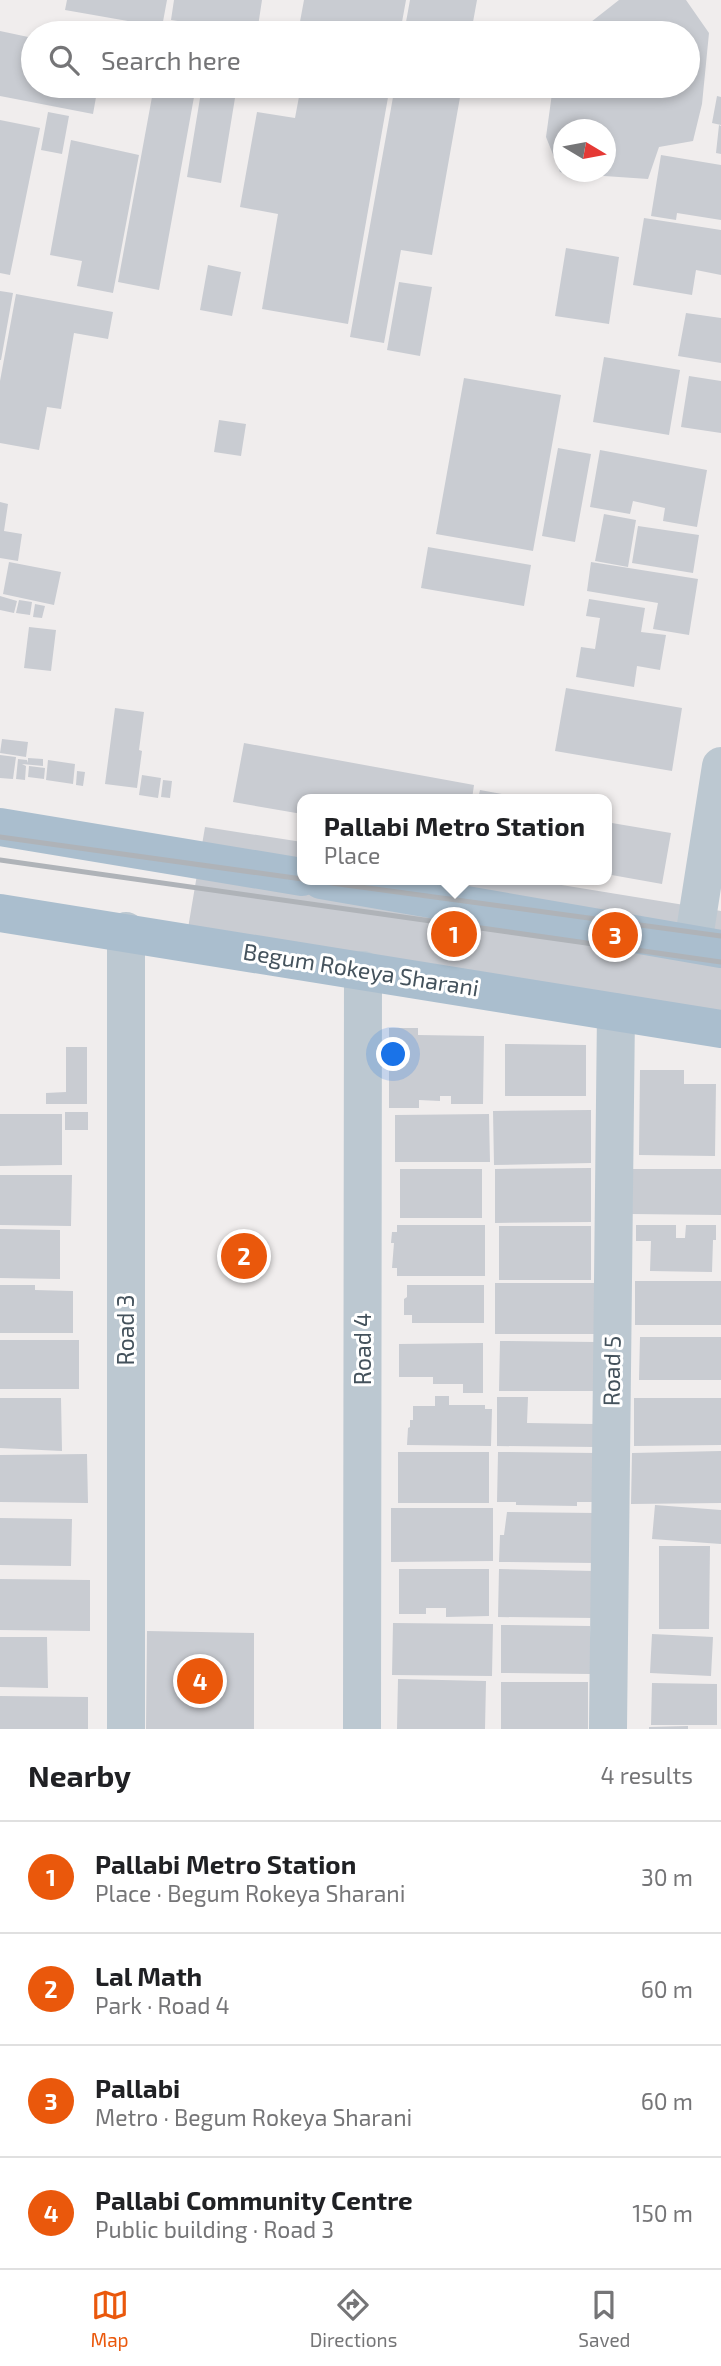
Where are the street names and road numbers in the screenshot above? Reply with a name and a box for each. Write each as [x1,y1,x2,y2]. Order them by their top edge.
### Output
street label: Begum Rokeya Sharani [241,937,481,1001]
street label: Road 3 [111,1295,139,1365]
street label: Road 4 [348,1313,376,1385]
street label: Road 5 [596,1336,626,1406]

